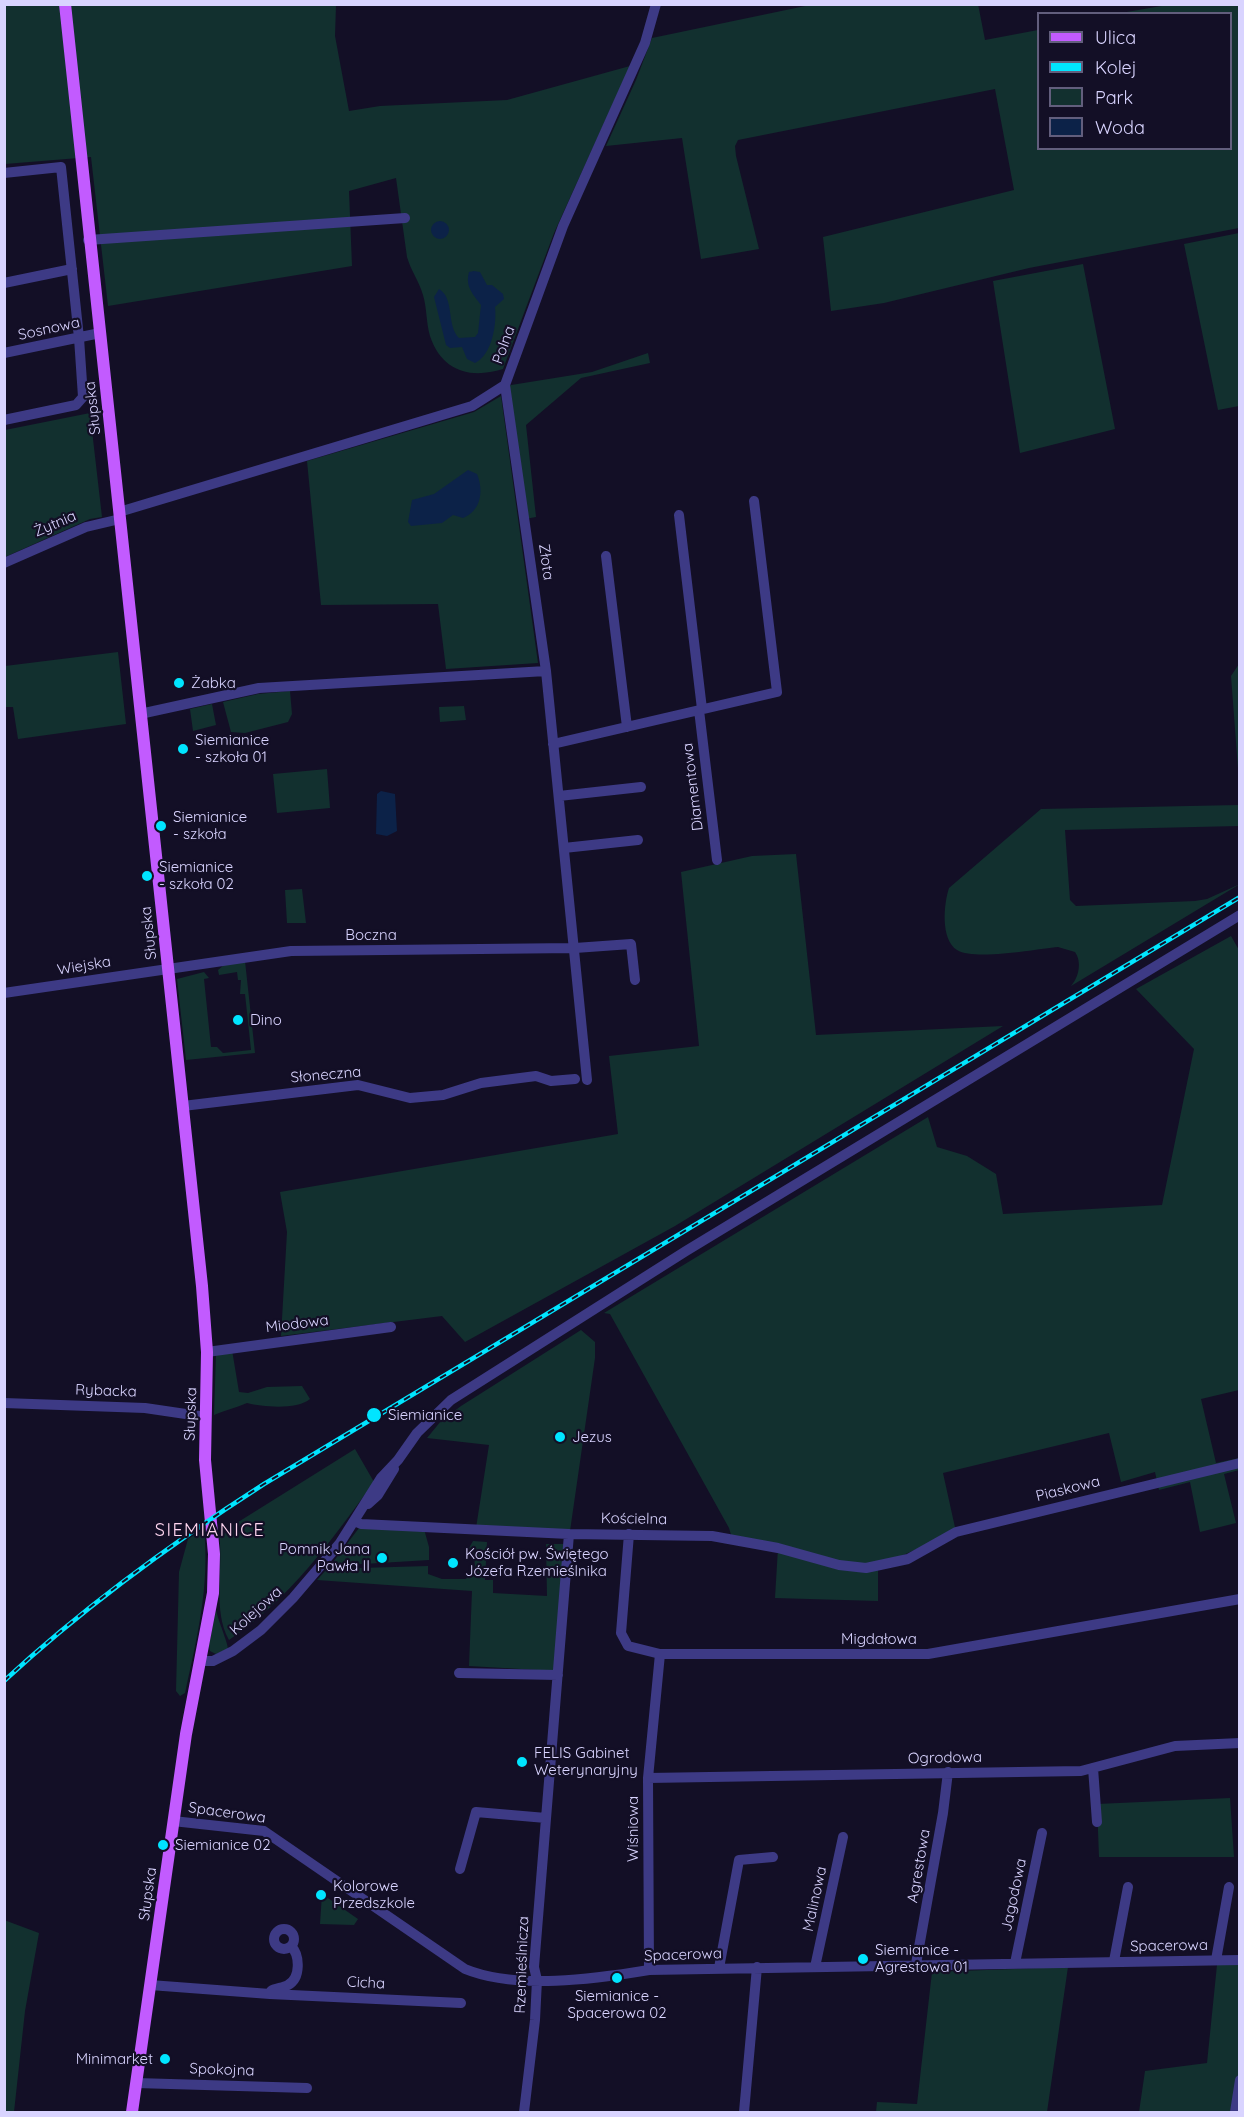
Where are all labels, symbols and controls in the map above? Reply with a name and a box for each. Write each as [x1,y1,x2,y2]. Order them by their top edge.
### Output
legend [1037,12,1232,150]
text: Ulica [1095,26,1136,49]
text: Kolej [1095,56,1137,79]
text: Park [1095,86,1133,109]
text: Woda [1095,116,1145,139]
street label: Sosnowa [16,314,82,344]
street label: Polna [489,324,519,366]
street label: Słupska [81,380,105,436]
street label: Żytnia [31,507,79,541]
street label: Złota [535,543,557,581]
place label: Żabka [191,674,236,692]
marker: Żabka [172,676,186,690]
place label: Siemianice - szkoła 01 [195,731,269,766]
marker: Siemianice - szkoła 01 [176,742,190,756]
street label: Diamentowa [679,742,707,832]
place label: Siemianice - szkoła [173,808,247,843]
marker: Siemianice - szkoła [154,819,168,833]
place label: Siemianice - szkoła 02 [159,858,234,893]
marker: Siemianice - szkoła 02 [140,869,154,883]
street label: Słupska [137,905,161,961]
street label: Boczna [345,926,397,944]
street label: Wiejska [56,953,112,979]
place label: Dino [250,1011,282,1029]
marker: Dino [231,1013,245,1027]
street label: Słoneczna [290,1063,362,1087]
street label: Miodowa [265,1311,329,1337]
street label: Rybacka [75,1381,137,1401]
street label: Słupska [181,1387,201,1441]
marker: Siemianice [365,1406,383,1424]
place label: Siemianice [388,1406,462,1424]
place label: Jezus [572,1428,612,1446]
marker: Jezus [553,1430,567,1444]
street label: Piaskowa [1034,1472,1102,1506]
street label: Kościelna [601,1509,667,1529]
district label: SIEMIANICE [155,1520,265,1542]
place label: Pomnik Jana Pawła II [279,1540,370,1575]
place label: Kościół pw. Świętego Józefa Rzemieślnika [465,1545,609,1580]
marker: Pomnik Jana Pawła II [375,1551,389,1565]
marker: Kościół pw. Świętego Józefa Rzemieślnika [446,1556,460,1570]
street label: Kolejowa [226,1583,286,1639]
street label: Migdałowa [841,1630,917,1648]
place label: FELIS Gabinet Weterynaryjny [534,1744,638,1779]
street label: Ogrodowa [908,1748,982,1768]
marker: FELIS Gabinet Weterynaryjny [515,1755,529,1769]
street label: Wiśniowa [624,1796,642,1862]
street label: Spacerowa [187,1799,267,1827]
street label: Agrestowa [904,1828,934,1904]
place label: Siemianice 02 [175,1836,271,1854]
marker: Siemianice 02 [156,1838,170,1852]
street label: Jagodowa [997,1857,1031,1933]
street label: Malinowa [799,1865,831,1933]
street label: Słupska [135,1866,161,1922]
place label: Kolorowe Przedszkole [333,1877,415,1912]
marker: Kolorowe Przedszkole [314,1888,328,1902]
street label: Rzemieślnicza [511,1916,533,2014]
street label: Spacerowa [1130,1936,1208,1956]
place label: Siemianice - Agrestowa 01 [875,1941,968,1976]
street label: Spacerowa [644,1945,722,1965]
marker: Siemianice - Agrestowa 01 [856,1952,870,1966]
marker: Siemianice - Spacerowa 02 [610,1971,624,1985]
street label: Cicha [346,1973,386,1993]
place label: Siemianice - Spacerowa 02 [567,1987,667,2022]
place label: Minimarket [76,2050,153,2068]
marker: Minimarket [158,2052,172,2066]
street label: Spokojna [189,2060,255,2080]

